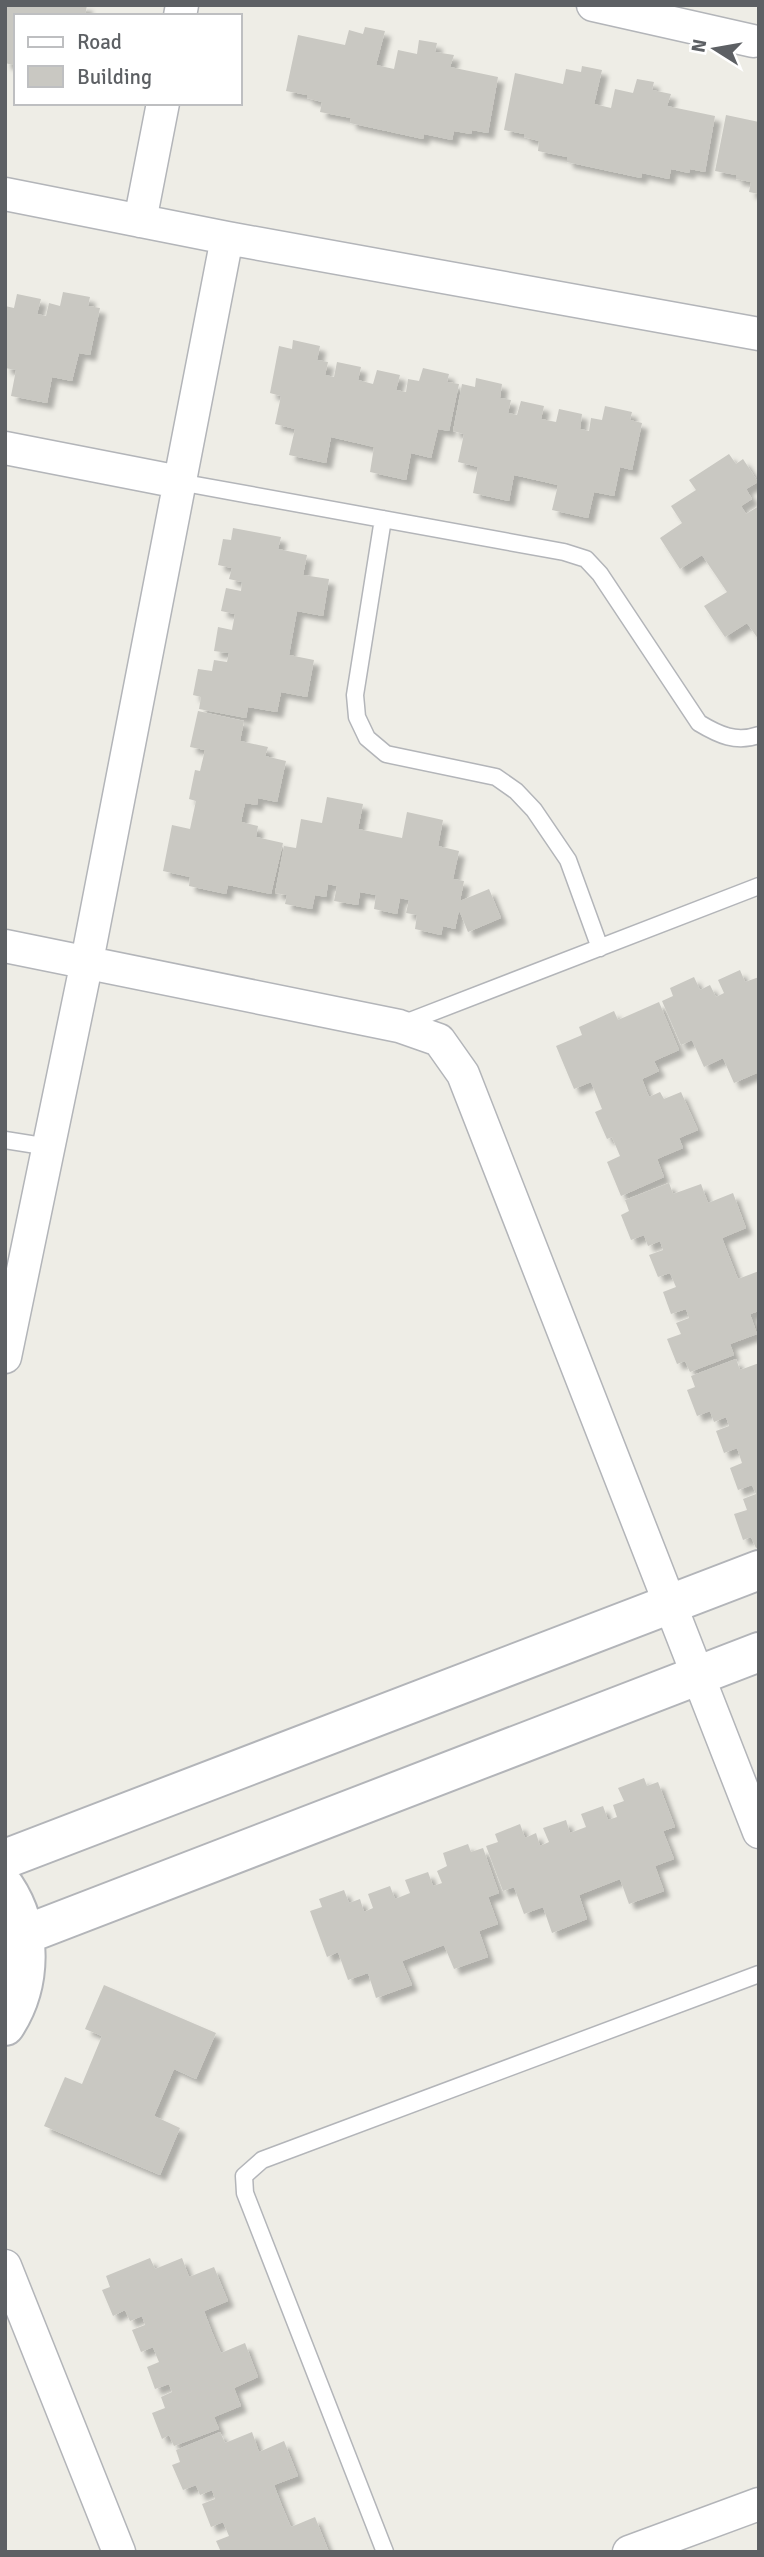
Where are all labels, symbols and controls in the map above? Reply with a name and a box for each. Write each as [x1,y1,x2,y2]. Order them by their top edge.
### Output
legend [14,14,242,105]
north arrow [680,14,750,84]
text: Road [77,29,122,55]
text: N [686,37,712,55]
text: Building [77,64,152,90]

